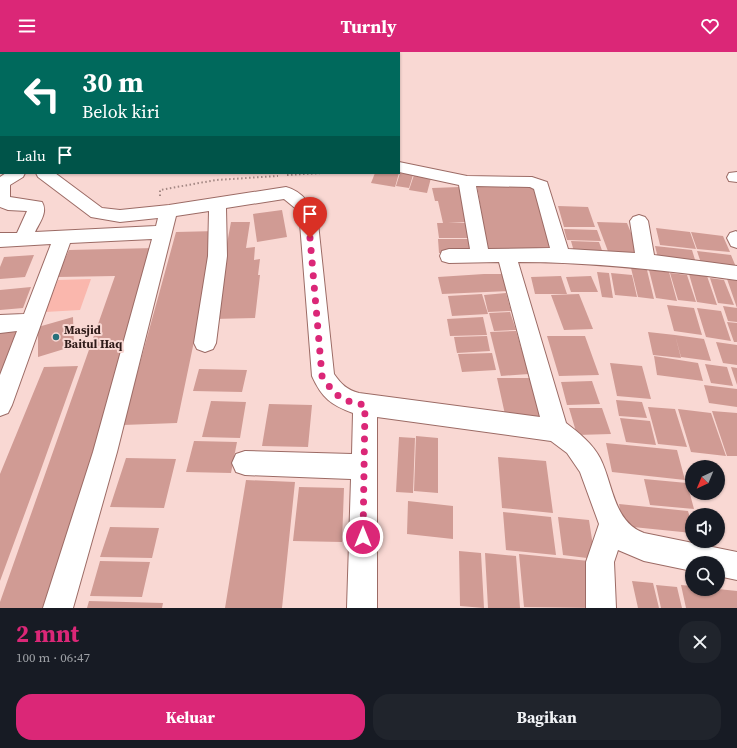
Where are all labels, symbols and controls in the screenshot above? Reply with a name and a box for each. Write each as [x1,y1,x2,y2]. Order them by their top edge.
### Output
text: Turnly [340,14,397,39]
icon: menu [16,15,38,37]
icon: heart [699,15,721,37]
text: 30 m [82,63,144,101]
icon: left [16,68,68,120]
text: Belok kiri [82,99,160,124]
icon: arrive [54,144,76,166]
text: Lalu [16,145,46,166]
pin [293,197,327,238]
icon: arrive [299,203,321,225]
place label: Masjid Baitul Haq [64,322,122,352]
marker: Masjid Baitul Haq [51,332,61,342]
north arrow [685,460,725,500]
map controls [685,460,725,596]
button: sound [685,508,725,548]
position arrow [342,516,384,558]
button: search [685,556,725,596]
text: 2 mnt [16,617,79,650]
button: close [679,621,721,663]
text: 100 m · 06:47 [16,649,90,666]
button: Keluar [16,694,365,740]
button: Bagikan [373,694,721,740]

